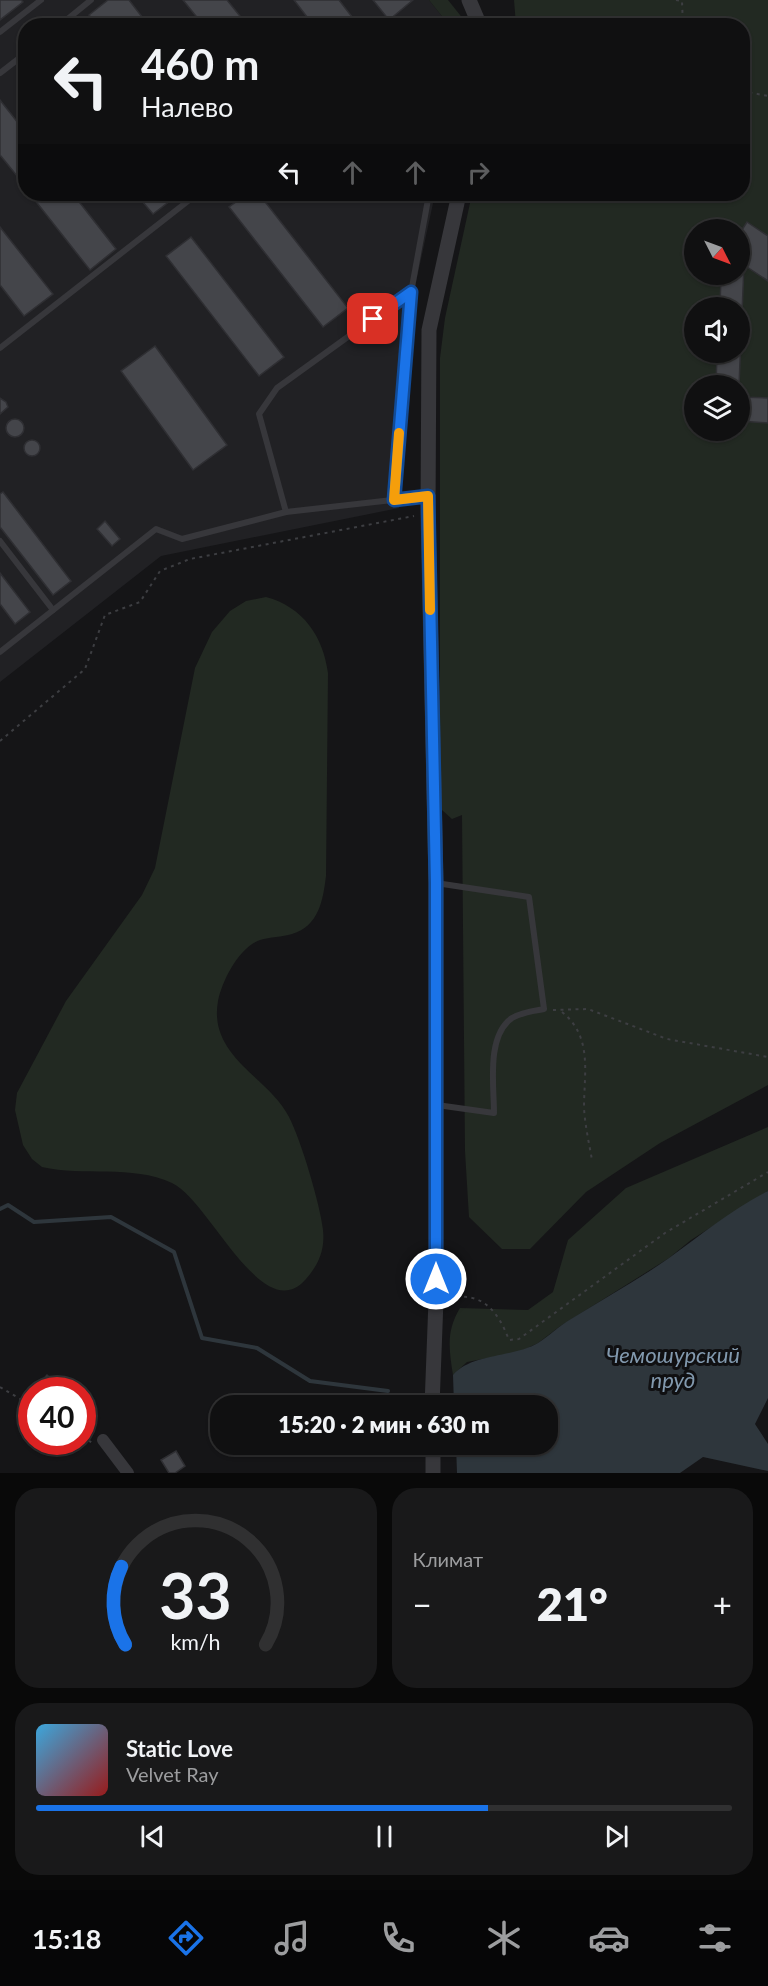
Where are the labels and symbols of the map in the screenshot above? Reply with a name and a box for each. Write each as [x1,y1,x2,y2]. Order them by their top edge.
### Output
north arrow [684,219,750,285]
pin [347,293,398,344]
position arrow [404,1247,468,1311]
water label: Чемошурский пруд [606,1341,740,1393]
speed limit sign: 40 [18,1377,96,1455]

